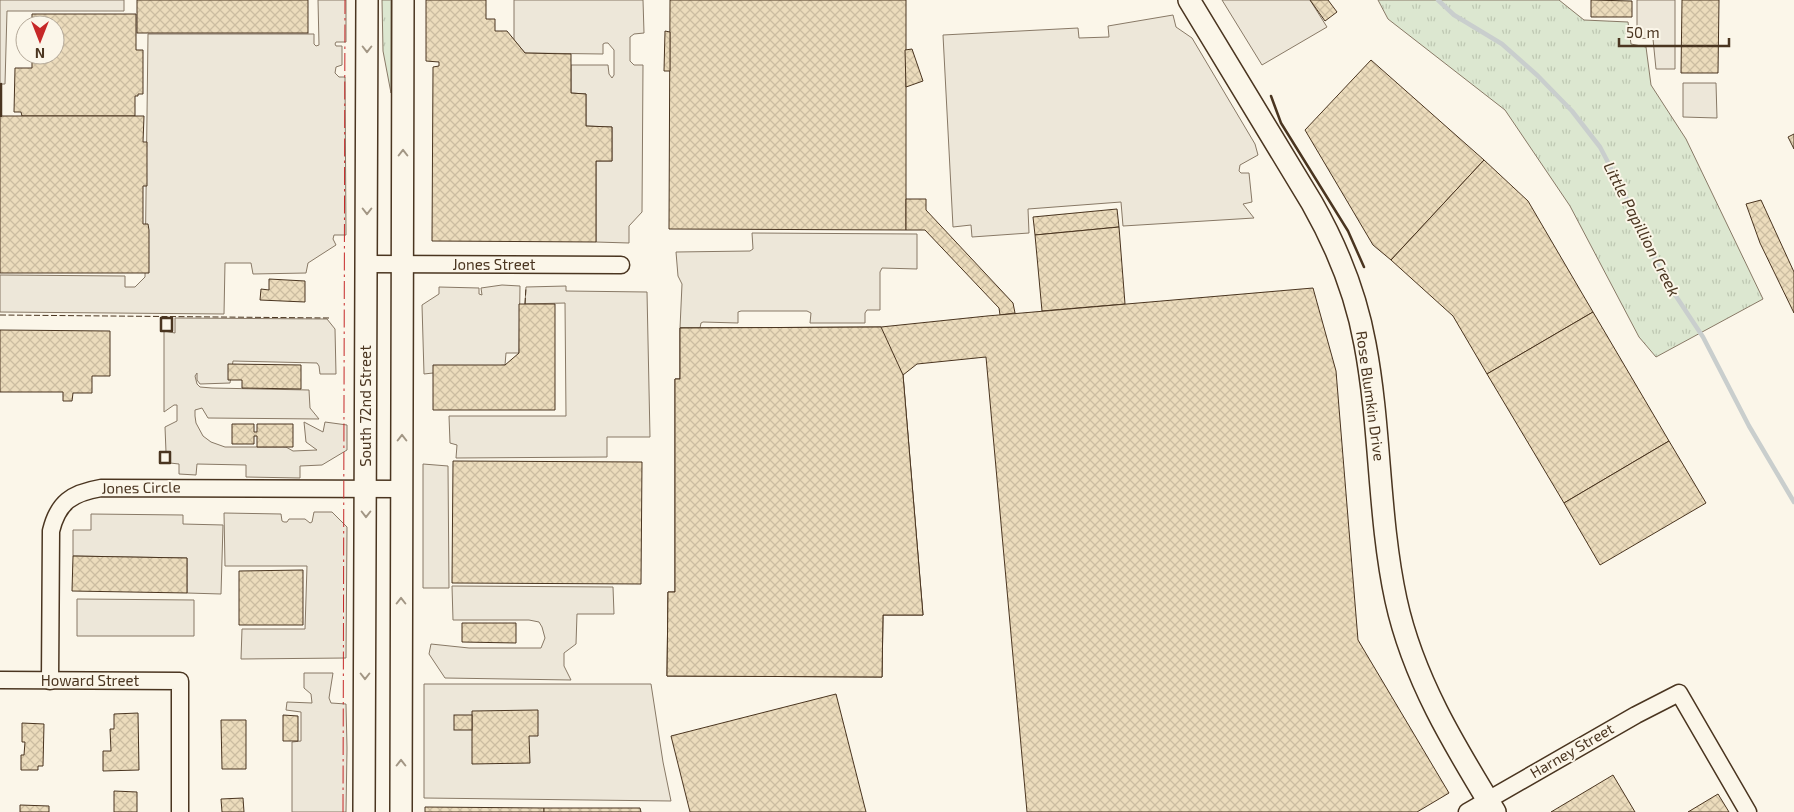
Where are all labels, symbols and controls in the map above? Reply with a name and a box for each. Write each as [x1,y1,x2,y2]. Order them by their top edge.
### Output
north arrow [15,15,65,65]
scale bar [1619,15,1729,47]
text: 50 m [1626,23,1660,41]
text: N [35,45,45,62]
one-way arrow [362,45,372,53]
one-way arrow [398,149,408,157]
water label: Little Papillion Creek [1600,158,1685,299]
one-way arrow [362,208,372,215]
street label: Jones Street [452,255,536,273]
street label: Rose Blumkin Drive [1353,330,1389,462]
street label: South 72nd Street [356,345,374,467]
one-way arrow [397,434,407,442]
street label: Jones Circle [101,477,181,497]
one-way arrow [361,510,371,518]
one-way arrow [396,597,406,604]
street label: Howard Street [41,671,140,689]
one-way arrow [360,672,370,680]
street label: Harney Street [1526,719,1617,781]
one-way arrow [396,759,406,767]

